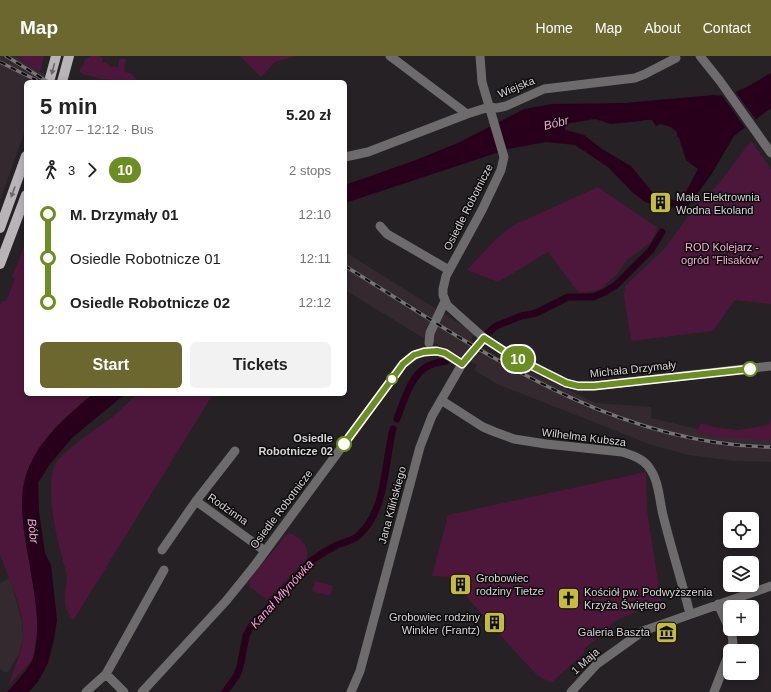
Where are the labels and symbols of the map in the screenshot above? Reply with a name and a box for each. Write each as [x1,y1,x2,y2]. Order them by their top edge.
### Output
one-way arrow [49,63,55,75]
street label: Wiejska [496,74,537,100]
water label: Bóbr [542,113,571,133]
street label: Osiedle Robotnicze [441,162,495,252]
one-way arrow [10,187,16,199]
building icon: Mała Elektrownia Wodna Ekoland [647,190,673,216]
place label: Mała Elektrownia Wodna Ekoland [676,191,761,216]
park label: ROD Kolejarz - ogród "Flisaków" [681,241,763,266]
line badge: 10 [500,346,536,372]
street label: Michała Drzymały [589,358,677,380]
unlabelled marker [742,361,758,377]
unlabelled marker [386,373,398,385]
street label: Wilhelma Kubsza [541,426,628,448]
place label: Osiedle Robotnicze 02 [258,432,333,457]
marker: Osiedle Robotnicze 02 [336,436,352,452]
street label: Jana Kilińskiego [376,465,408,545]
street label: Osiedle Robotnicze [248,467,314,551]
street label: Rodzinna [206,491,251,528]
water label: Bóbr [25,518,42,545]
water label: Kanał Młynówka [248,557,317,631]
building icon: Grobowiec rodziny Tietze [447,571,473,597]
place label: Grobowiec rodziny Tietze [476,572,544,597]
church icon: Kościół pw. Podwyższenia Krzyża Świętego [556,585,582,611]
place label: Kościół pw. Podwyższenia Krzyża Świętego [584,586,713,611]
building icon: Grobowiec rodziny Winkler (Frantz) [482,610,508,636]
place label: Grobowiec rodziny Winkler (Frantz) [389,611,481,636]
museum icon: Galeria Baszta [653,619,679,645]
place label: Galeria Baszta [578,626,651,638]
street label: 1 Maja [569,645,602,677]

